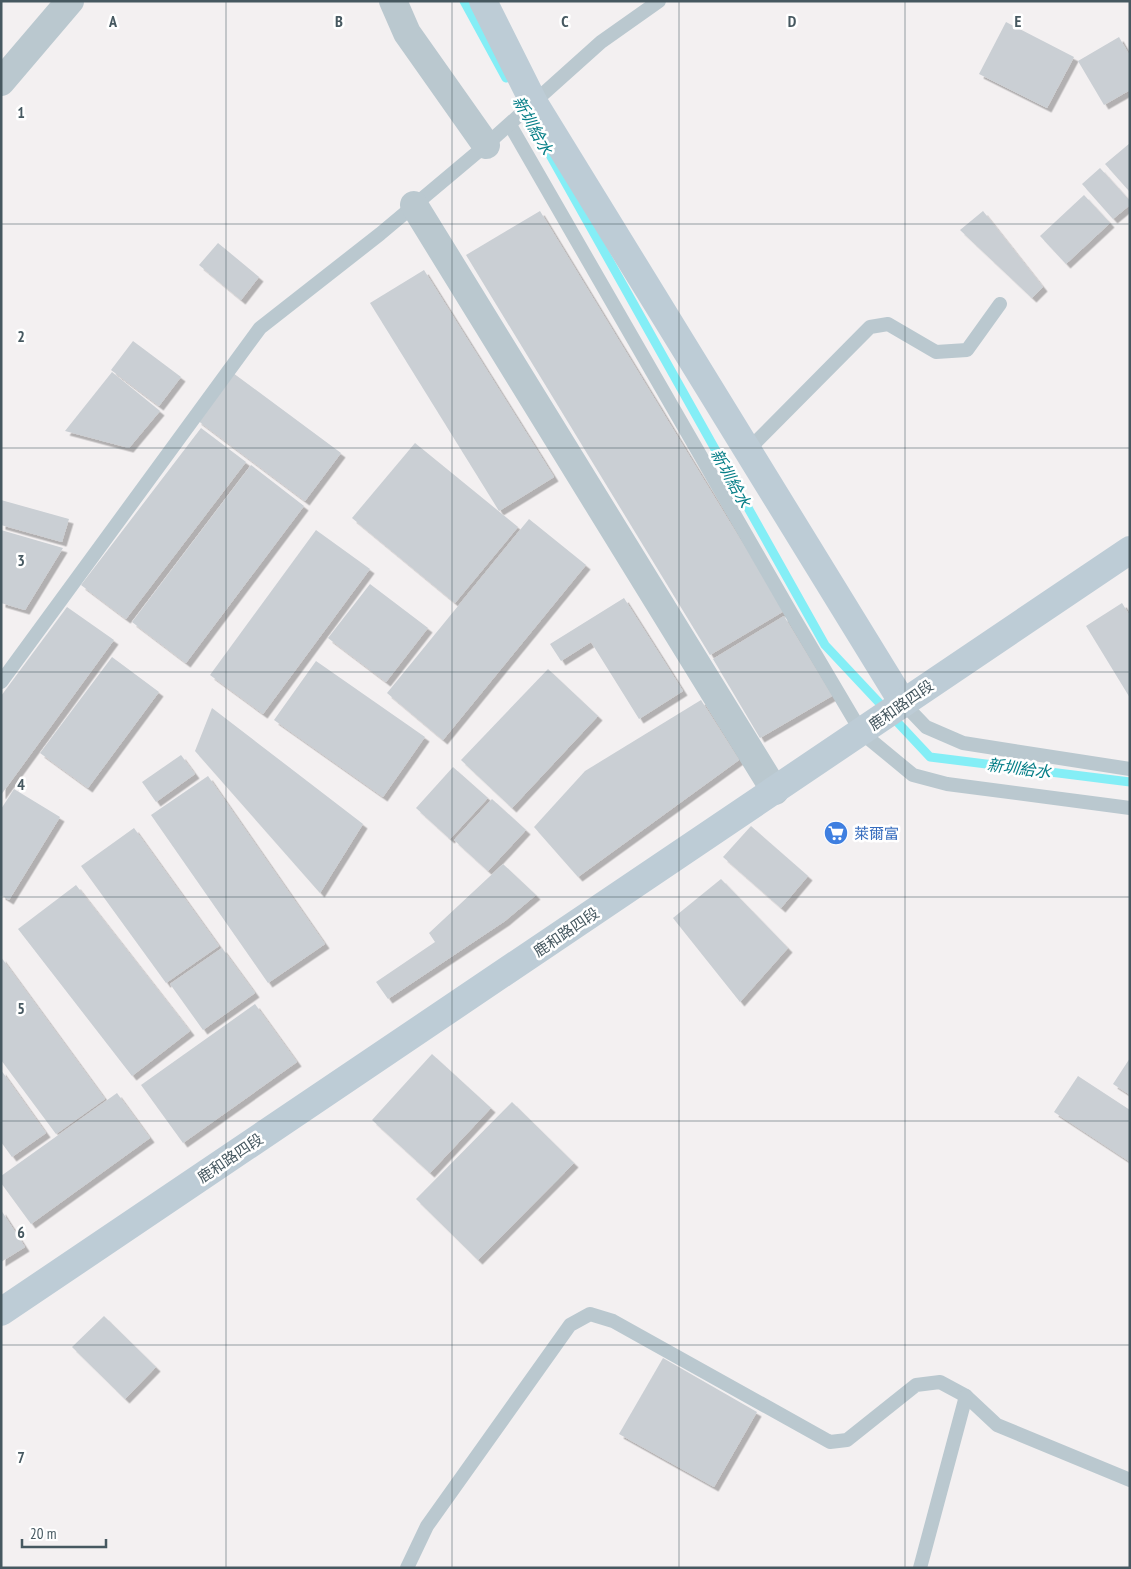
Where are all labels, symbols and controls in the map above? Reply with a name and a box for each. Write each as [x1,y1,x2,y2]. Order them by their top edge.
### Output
text: A [108,11,118,31]
text: B [335,11,343,31]
text: C [561,11,569,31]
text: D [788,11,797,31]
text: E [1015,11,1022,31]
water label: 新圳給水 [509,92,558,159]
text: 1 [17,102,25,122]
text: 2 [17,326,25,346]
water label: 新圳給水 [707,445,756,512]
text: 3 [17,550,25,570]
street label: 鹿和路四段 [865,676,937,734]
water label: 新圳給水 [986,754,1053,782]
text: 4 [17,774,25,794]
supermarket icon: 萊爾富 [823,820,849,846]
place label: 萊爾富 [854,824,899,843]
street label: 鹿和路四段 [530,903,602,961]
text: 5 [17,998,25,1018]
street label: 鹿和路四段 [194,1129,266,1187]
text: 6 [17,1222,25,1242]
text: 7 [17,1447,25,1467]
scale bar [22,1516,106,1548]
text: 20 m [30,1524,56,1543]

